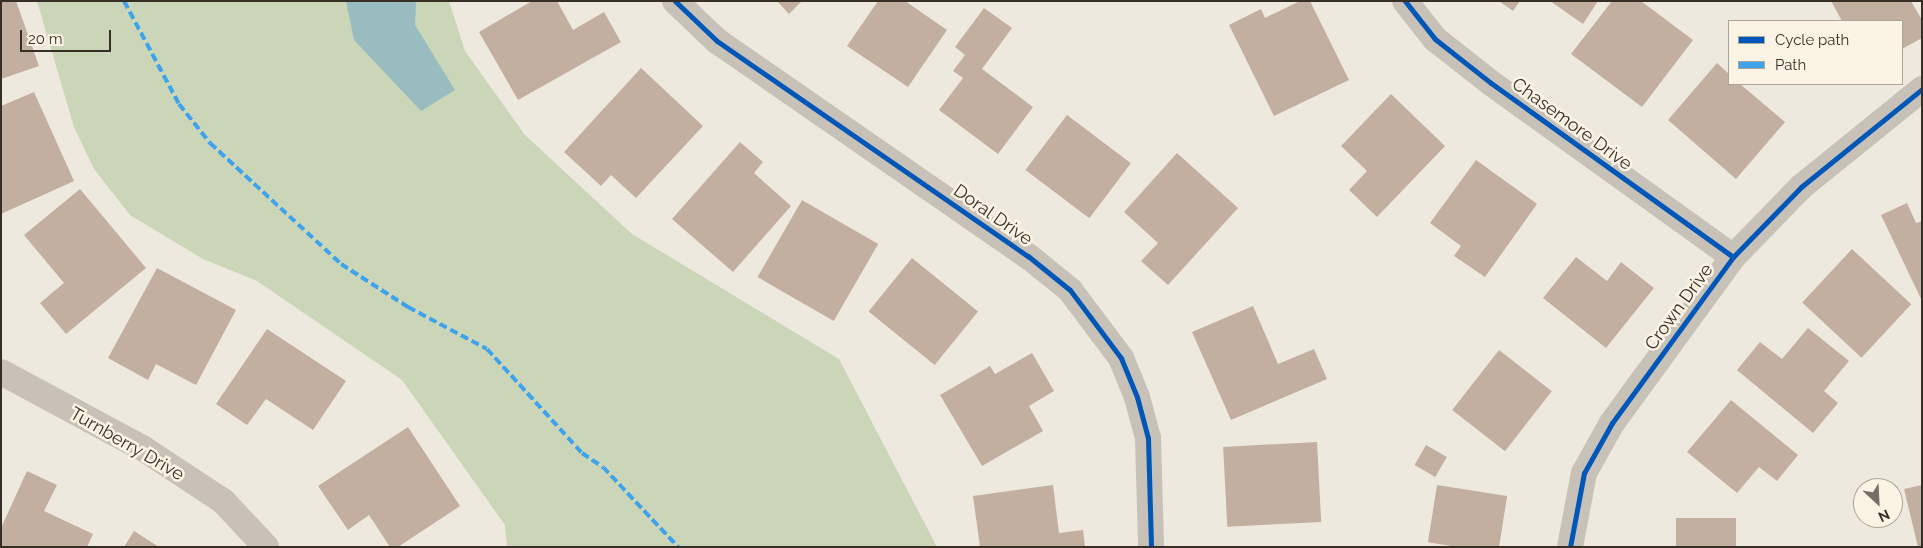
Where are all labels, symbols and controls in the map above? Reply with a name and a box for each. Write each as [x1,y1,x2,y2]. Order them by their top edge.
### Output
scale bar [22,20,114,52]
legend [1728,20,1903,85]
text: 20 m [28,30,63,48]
text: Cycle path [1775,31,1849,49]
text: Path [1775,56,1806,74]
street label: Chasemore Drive [1508,73,1636,175]
street label: Doral Drive [949,180,1037,250]
street label: Crown Drive [1640,260,1718,354]
street label: Turnberry Drive [66,403,188,485]
north arrow [1853,478,1903,528]
text: N [1876,506,1892,525]

